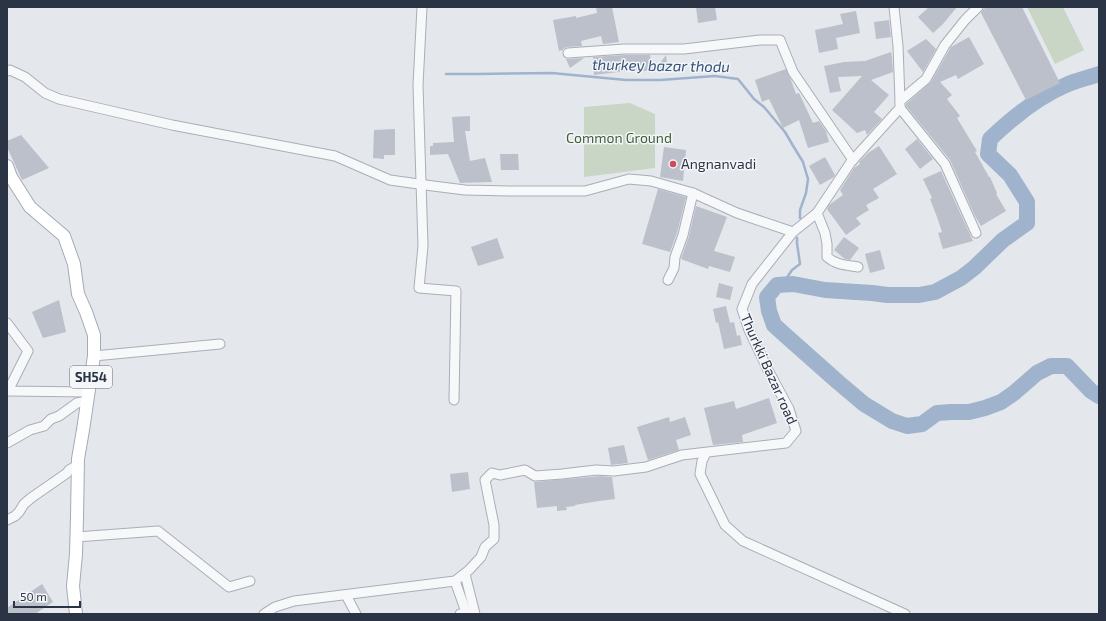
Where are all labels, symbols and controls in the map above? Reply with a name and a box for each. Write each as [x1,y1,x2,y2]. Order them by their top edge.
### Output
water label: thurkey bazar thodu [592,55,730,76]
park label: Common Ground [566,129,672,146]
place label: Angnanvadi [681,155,756,172]
marker: Angnanvadi [668,159,678,169]
street label: Thurkki Bazar road [737,311,802,427]
road number: SH54 [70,366,112,388]
scale bar [14,583,80,609]
text: 50 m [20,589,47,603]

